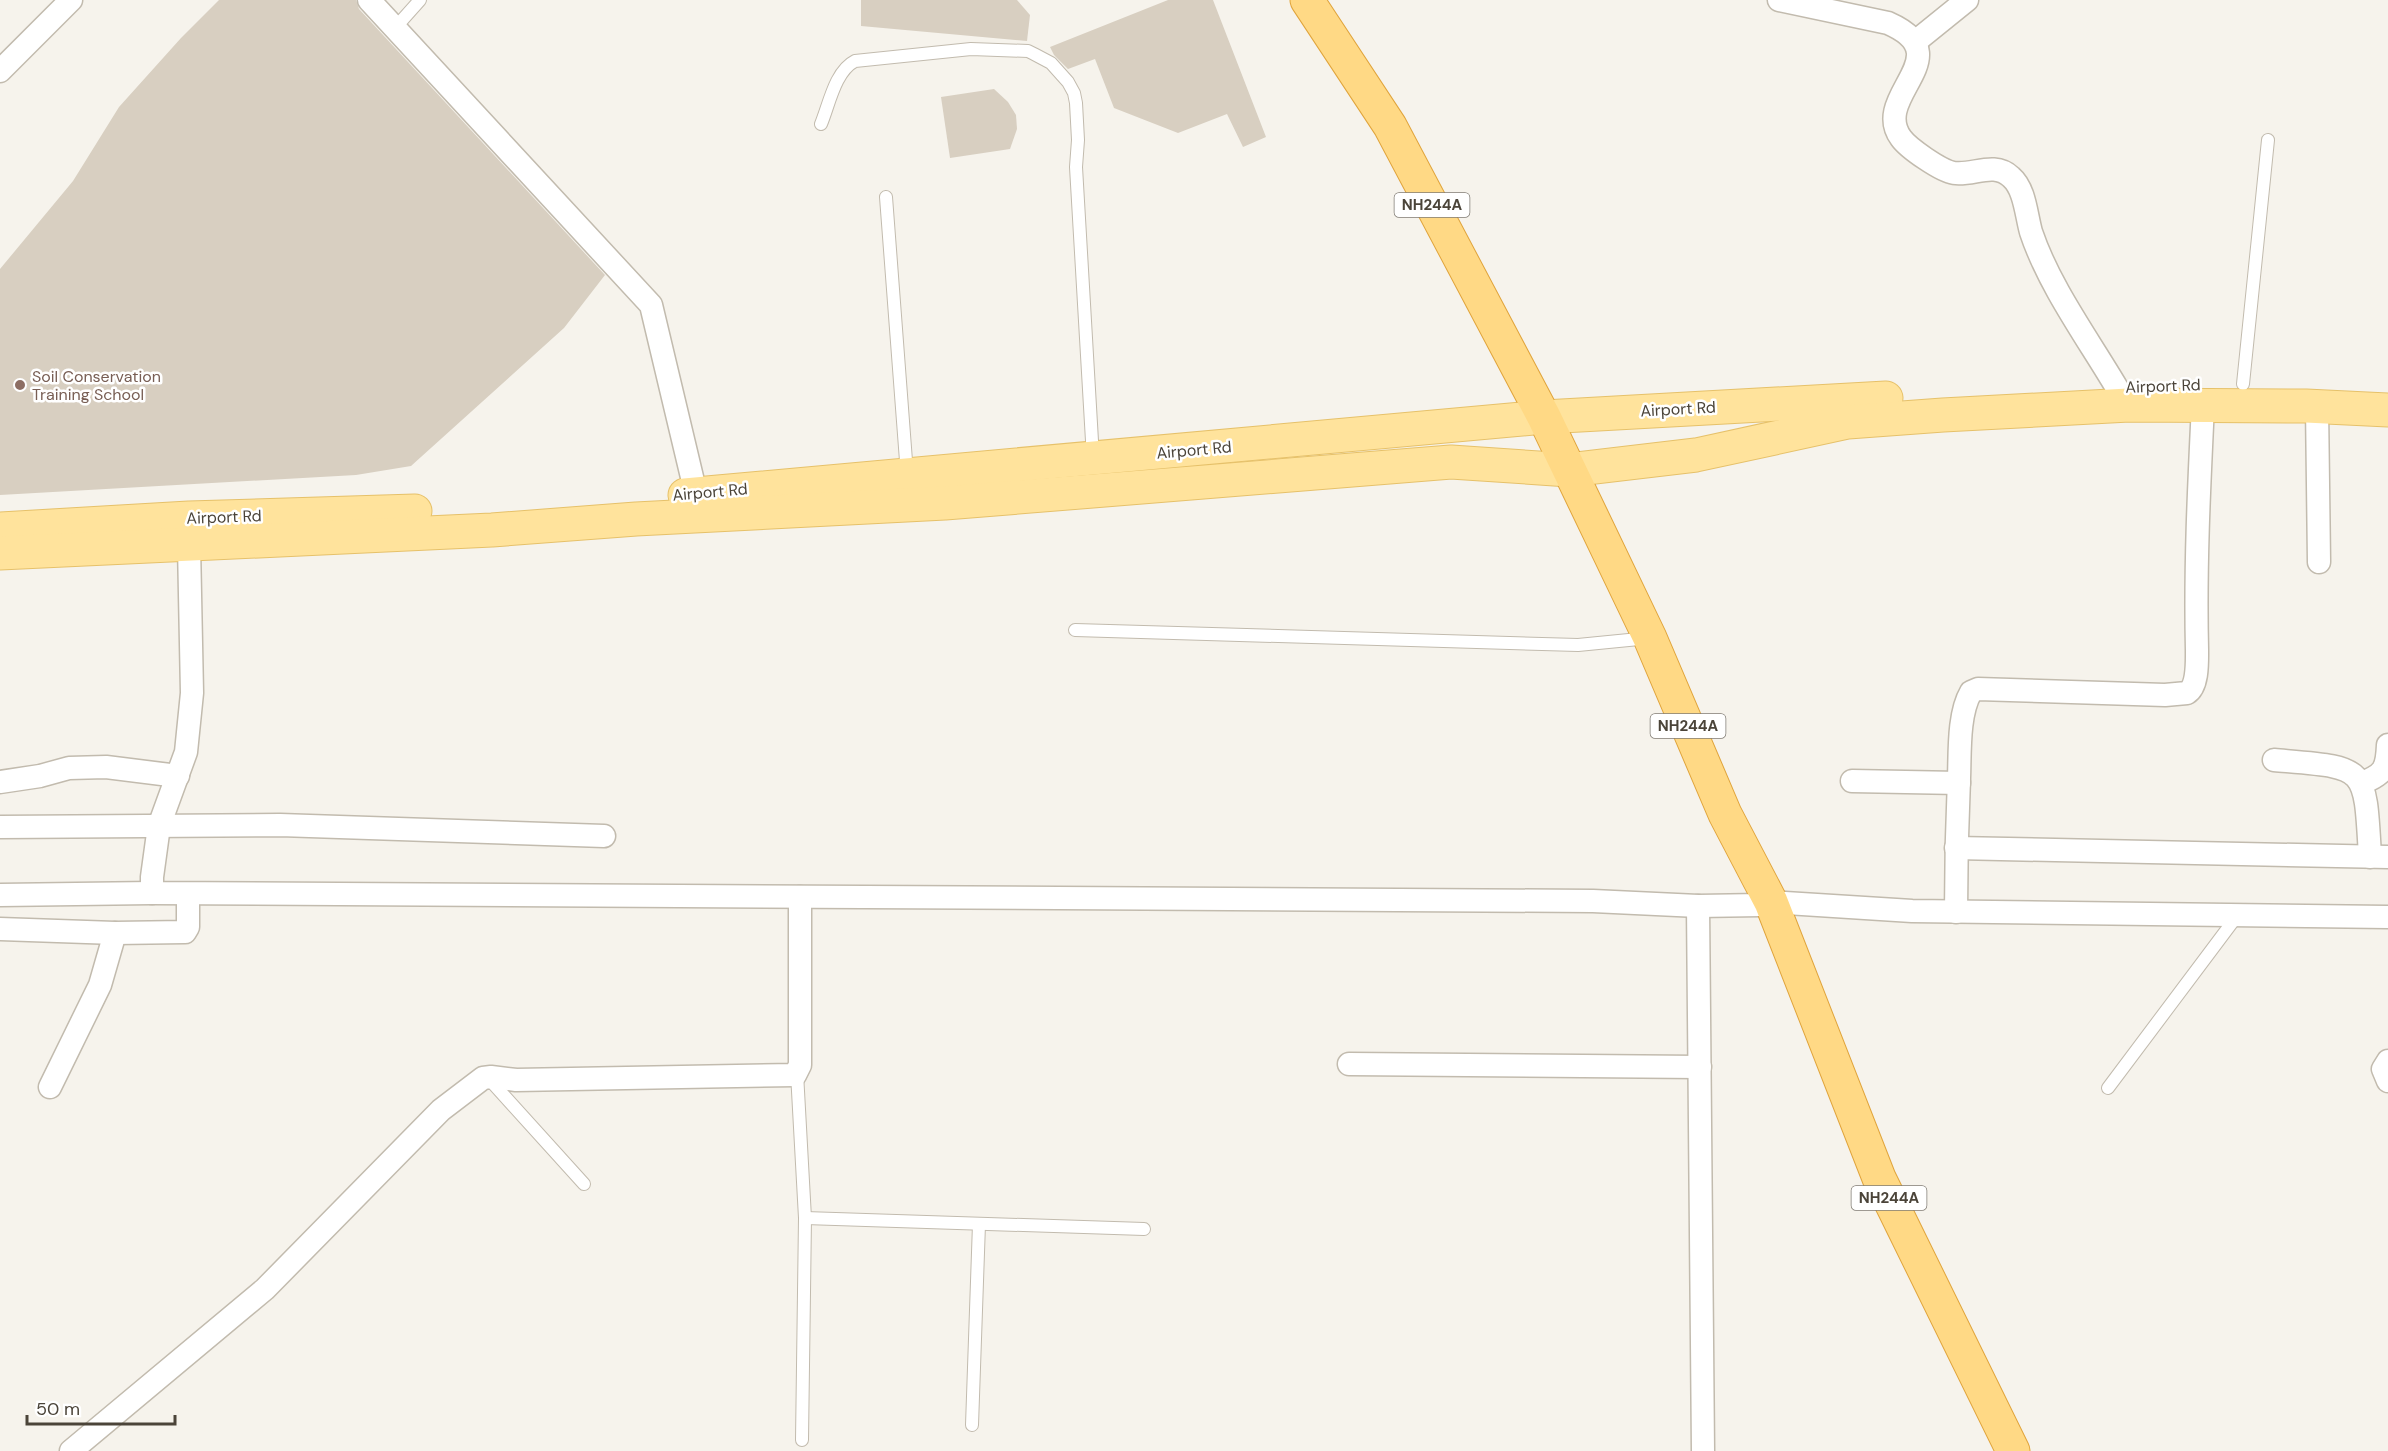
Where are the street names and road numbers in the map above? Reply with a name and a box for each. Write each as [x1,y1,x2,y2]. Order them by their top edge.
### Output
road number: NH244A [1394,193,1470,217]
street label: Airport Rd [2125,374,2201,398]
street label: Airport Rd [1640,397,1716,421]
street label: Airport Rd [1156,436,1232,464]
street label: Airport Rd [672,478,748,506]
street label: Airport Rd [186,505,262,529]
road number: NH244A [1650,714,1726,738]
road number: NH244A [1852,1186,1926,1210]

